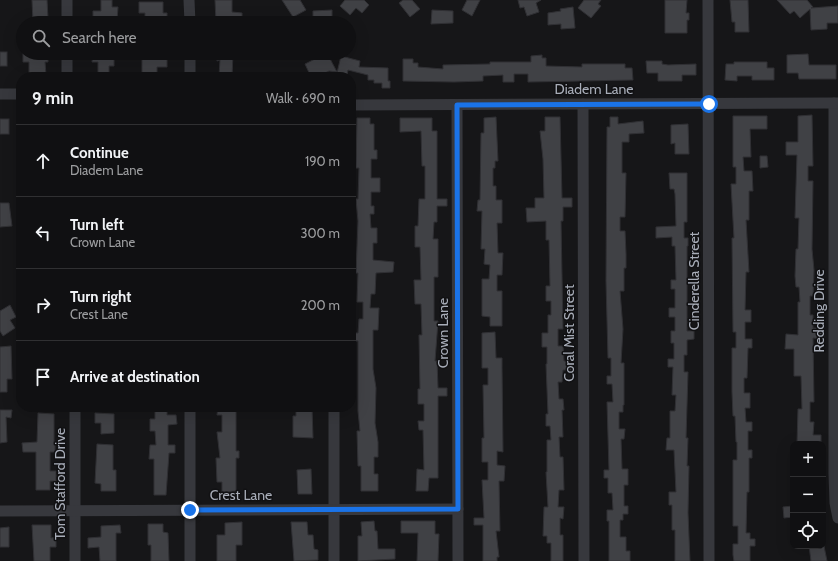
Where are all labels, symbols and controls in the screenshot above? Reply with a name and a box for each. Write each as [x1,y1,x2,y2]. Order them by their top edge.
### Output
search box [16,16,356,60]
icon: search [30,27,52,49]
text: Search here [62,29,137,47]
street label: Diadem Lane [555,80,633,98]
text: 9 min [32,88,74,108]
text: Walk · 690 m [266,90,340,106]
route start [700,95,718,113]
text: Continue [70,144,129,162]
icon: ahead [32,150,54,172]
text: 190 m [305,153,340,169]
text: Diadem Lane [70,162,143,178]
text: Turn left [70,216,124,234]
icon: left [32,222,54,244]
text: 300 m [300,225,340,241]
street label: Cinderella Street [685,231,703,330]
text: Crown Lane [70,234,135,250]
street label: Redding Drive [810,269,828,353]
street label: Coral Mist Street [560,284,578,382]
text: Turn right [70,288,131,306]
icon: right [32,294,54,316]
text: 200 m [301,297,340,313]
street label: Crown Lane [434,298,452,368]
text: Crest Lane [70,306,128,322]
icon: arrive [32,366,54,388]
text: Arrive at destination [70,368,200,386]
street label: Tom Stafford Drive [51,428,69,540]
map controls [790,441,826,549]
button: + [790,441,826,477]
button: − [790,477,826,513]
street label: Crest Lane [210,486,272,504]
route end [181,501,199,519]
button: locate [790,513,826,549]

